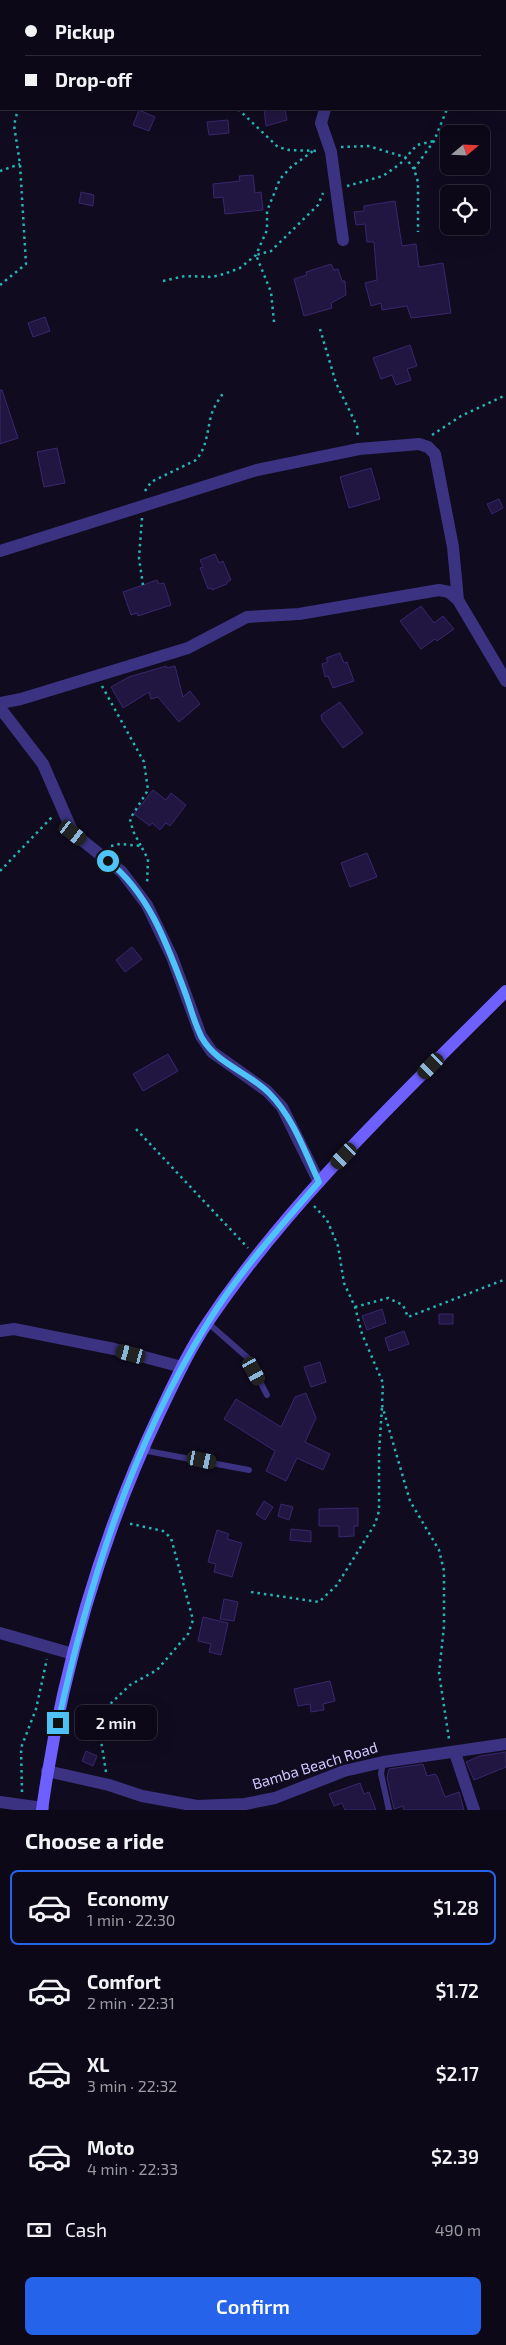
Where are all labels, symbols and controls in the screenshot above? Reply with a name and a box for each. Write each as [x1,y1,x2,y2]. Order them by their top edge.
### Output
text: Pickup [55,20,115,43]
text: Drop-off [55,68,132,91]
north arrow [440,125,490,175]
map controls [440,125,490,235]
button: locate [440,185,490,235]
car [56,818,89,848]
route start [97,850,119,872]
car [415,1050,446,1082]
car [328,1140,359,1172]
car [114,1343,147,1365]
car [240,1354,267,1388]
car [185,1450,218,1470]
callout: 2 min [76,1706,158,1740]
route end [47,1712,69,1734]
text: 2 min [96,1713,136,1732]
street label: Bamba Beach Road [250,1737,380,1793]
text: Choose a ride [25,1827,164,1853]
icon: car [27,1885,72,1930]
text: Economy [87,1887,169,1910]
text: $1.28 [433,1896,479,1919]
text: 1 min · 22:30 [87,1910,175,1929]
icon: car [27,1968,72,2013]
text: Comfort [87,1970,161,1993]
text: $1.72 [436,1979,479,2002]
text: 2 min · 22:31 [87,1993,175,2012]
icon: car [27,2051,72,2096]
text: XL [87,2053,109,2076]
text: $2.17 [436,2062,479,2085]
text: 3 min · 22:32 [87,2076,177,2095]
icon: car [27,2134,72,2179]
text: Moto [87,2136,135,2159]
text: $2.39 [431,2145,479,2168]
text: 4 min · 22:33 [87,2159,178,2178]
icon: cash [25,2216,53,2244]
text: Cash [65,2218,107,2241]
text: 490 m [435,2220,481,2239]
button: Confirm [25,2277,481,2335]

